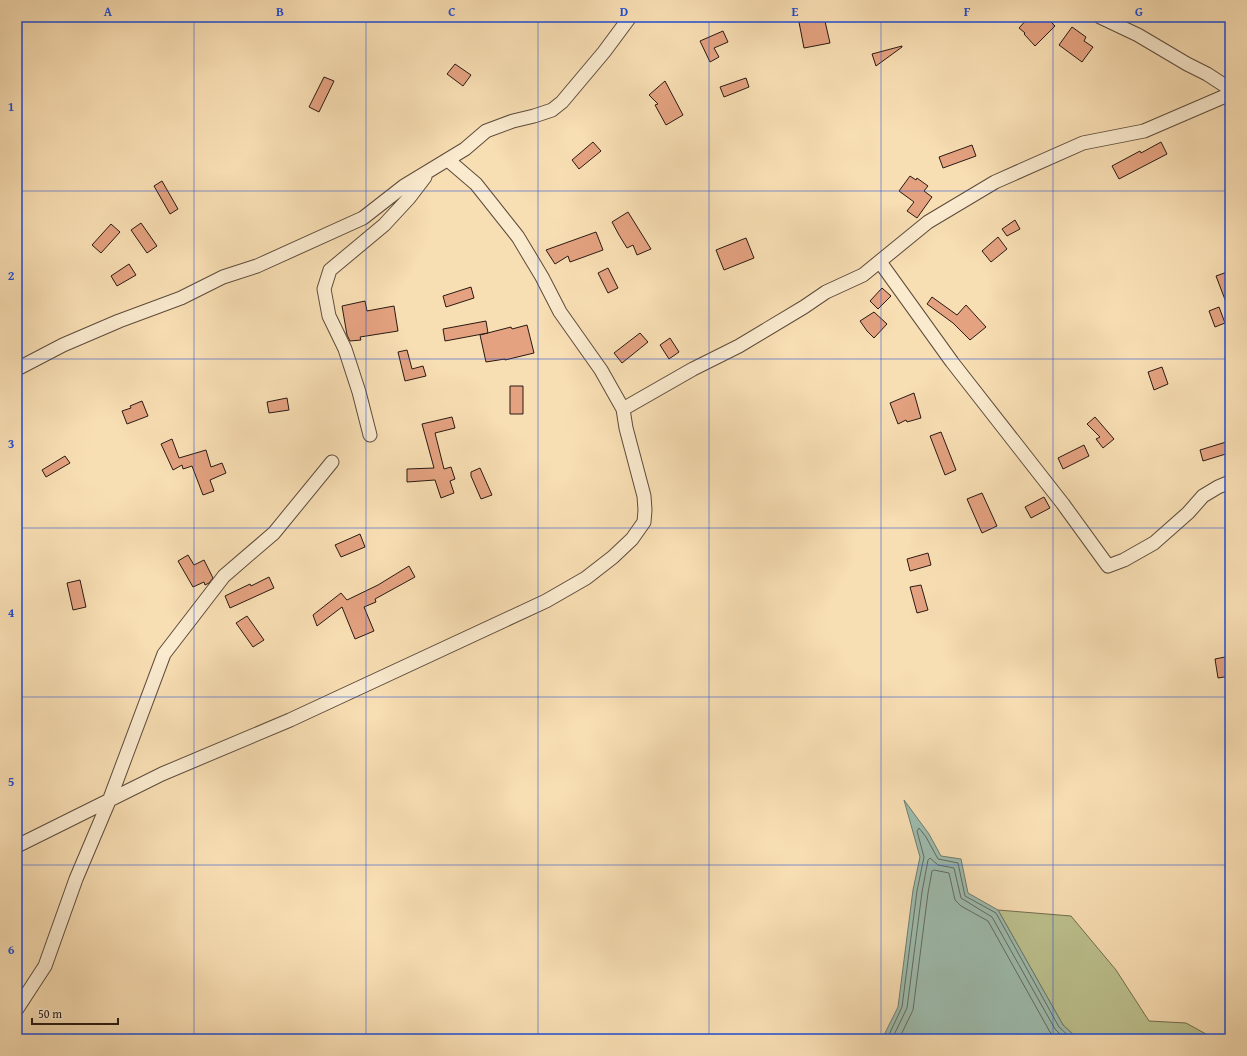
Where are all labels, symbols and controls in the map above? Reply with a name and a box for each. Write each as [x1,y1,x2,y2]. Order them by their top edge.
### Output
text: A [104,2,113,21]
text: B [276,2,284,21]
text: C [448,2,456,21]
text: D [620,2,628,21]
text: E [792,2,799,21]
text: F [964,2,971,21]
text: G [1135,2,1143,21]
text: 1 [8,97,14,116]
text: 2 [8,266,15,285]
text: 3 [8,434,14,453]
text: 4 [8,603,15,622]
text: 5 [8,772,15,791]
text: 6 [8,940,15,959]
scale bar [32,1000,118,1026]
text: 50 m [38,1005,62,1022]

